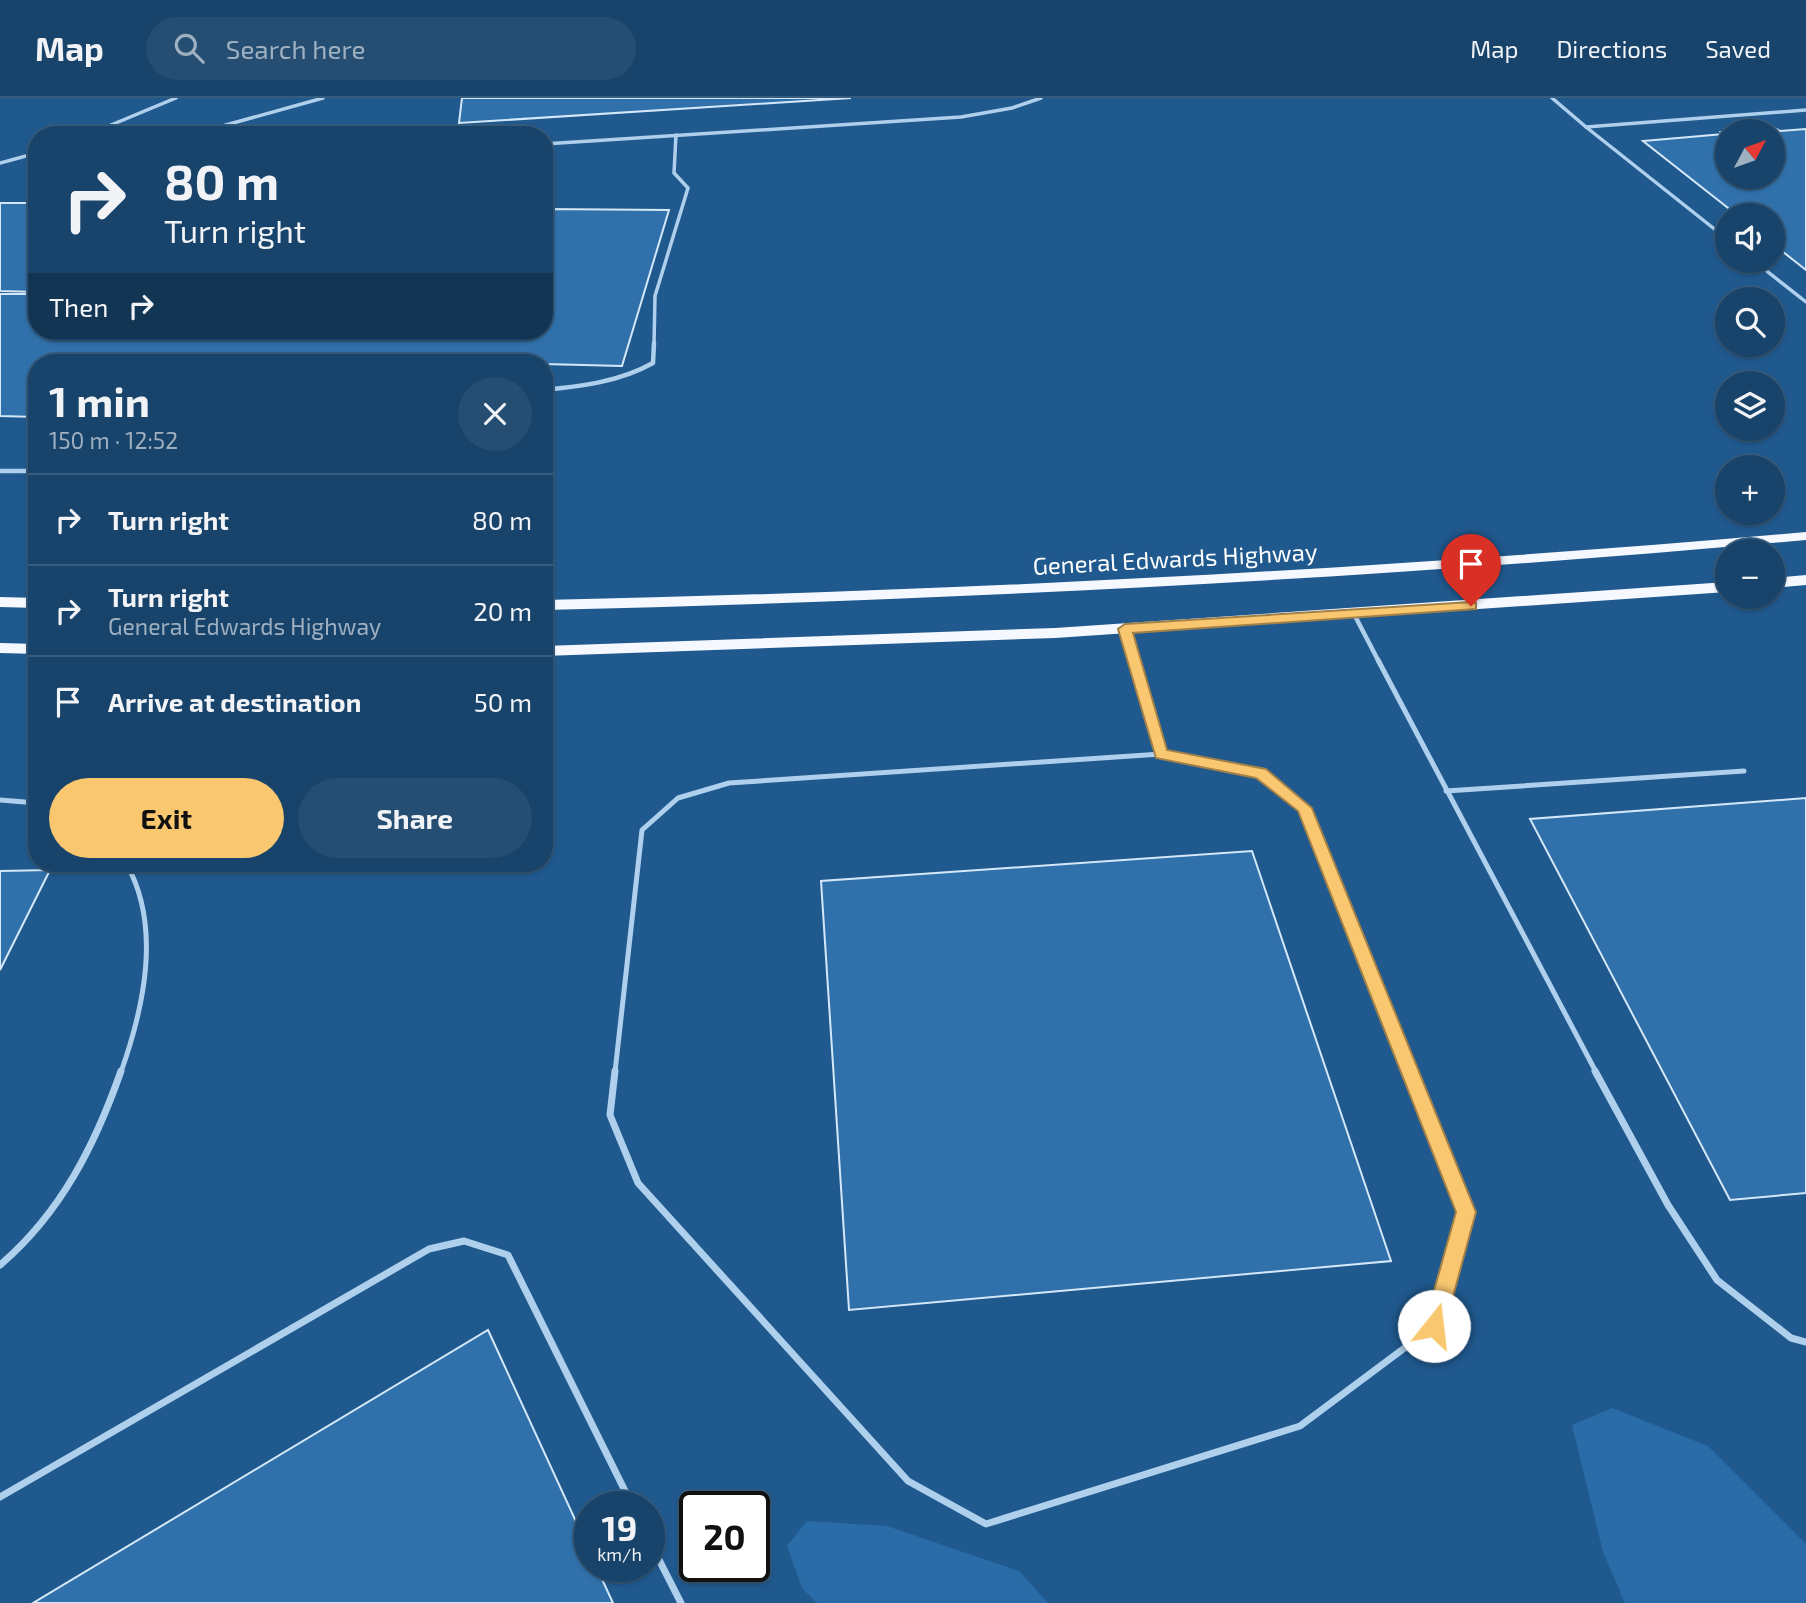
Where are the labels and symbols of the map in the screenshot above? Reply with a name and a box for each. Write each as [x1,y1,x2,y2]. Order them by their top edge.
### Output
north arrow [1715,119,1785,189]
pin [1441,534,1501,606]
street label: General Edwards Highway [1032,536,1318,580]
position arrow [1397,1289,1471,1363]
speed limit sign: 20 [679,1491,770,1582]

